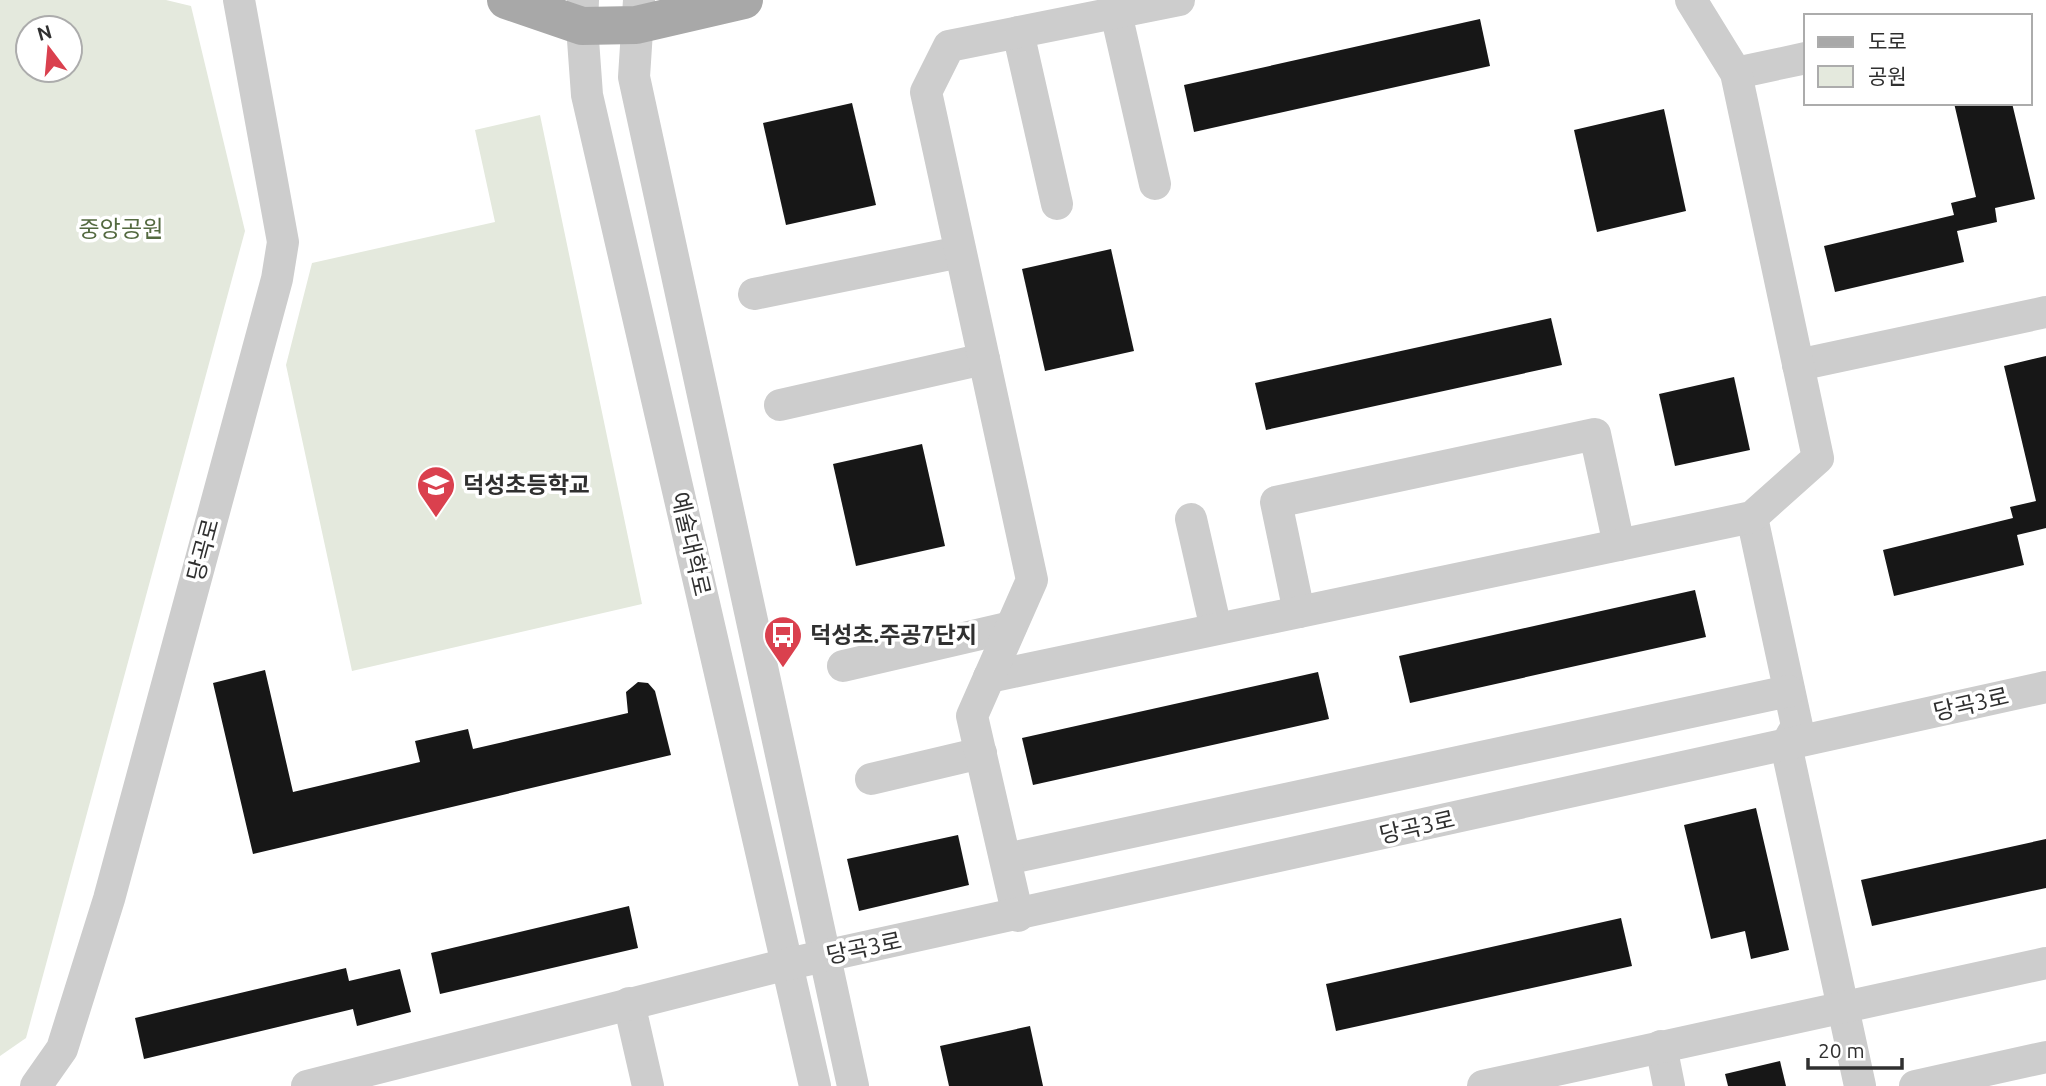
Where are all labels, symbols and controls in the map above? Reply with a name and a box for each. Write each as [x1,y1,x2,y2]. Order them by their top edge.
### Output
north arrow [14,14,84,84]
legend [1804,14,2032,105]
text: N [34,20,54,45]
text: 도로 [1868,29,1907,53]
text: 공원 [1868,64,1907,88]
park label: 중앙공원 [79,216,163,241]
school or university icon: 덕성초등학교 [415,464,457,519]
place label: 덕성초등학교 [463,472,590,497]
street label: 예술대학로 [667,490,716,598]
street label: 당곡로 [182,516,223,584]
bus stop icon: 덕성초.주공7단지 [762,614,804,669]
place label: 덕성초.주공7단지 [810,622,977,647]
street label: 당곡3로 [1931,683,2011,724]
street label: 당곡3로 [1377,806,1457,847]
street label: 당곡3로 [824,927,904,968]
scale bar [1808,1026,1902,1070]
text: 20 m [1818,1038,1865,1062]

